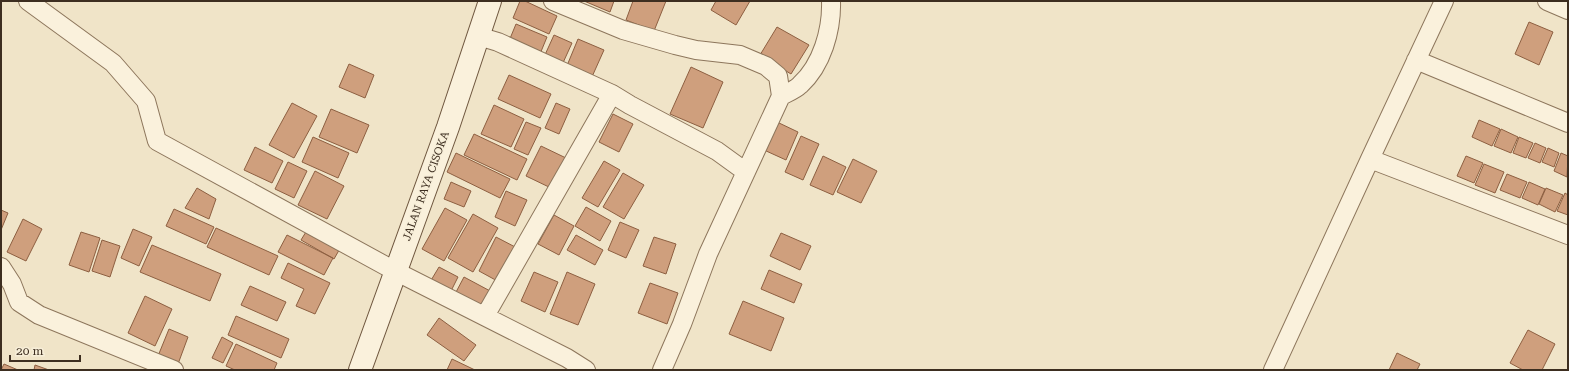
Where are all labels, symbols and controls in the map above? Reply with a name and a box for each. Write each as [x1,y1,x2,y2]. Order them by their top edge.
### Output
street label: JALAN RAYA CISOKA [400,129,452,242]
scale bar [10,337,80,363]
text: 20 m [16,344,43,358]

